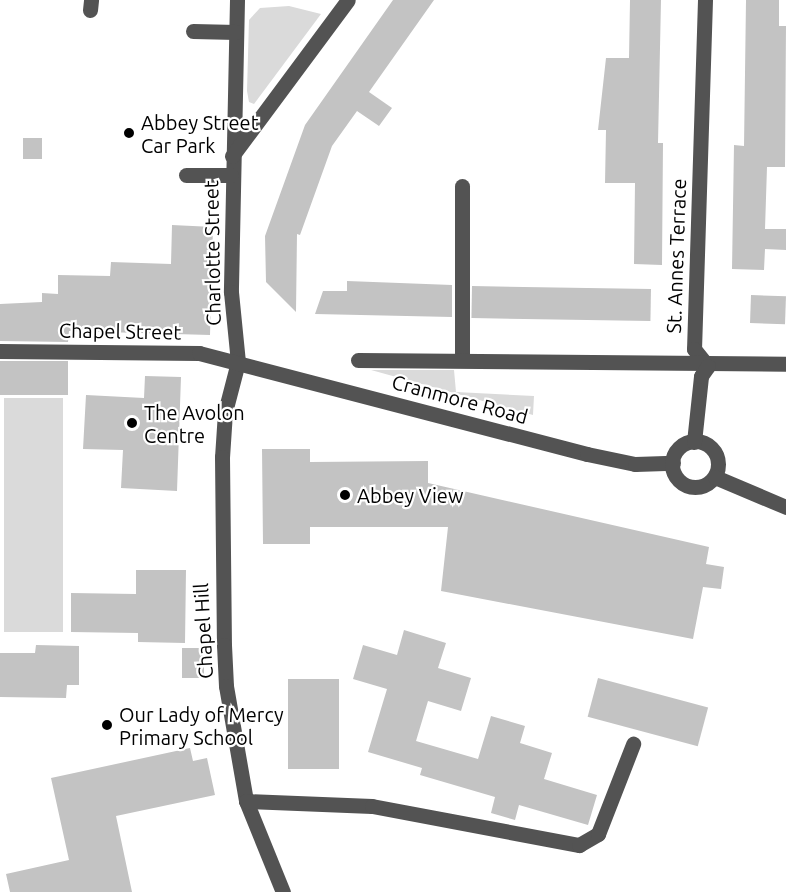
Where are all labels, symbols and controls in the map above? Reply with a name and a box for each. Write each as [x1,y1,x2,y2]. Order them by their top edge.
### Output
place label: Abbey Street Car Park [141,110,258,157]
marker: Abbey Street Car Park [122,126,136,140]
street label: St. Annes Terrace [661,178,691,334]
street label: Charlotte Street [199,180,225,326]
street label: Chapel Street [59,318,181,344]
street label: Cranmore Road [389,369,531,429]
place label: The Avolon Centre [144,400,245,447]
marker: The Avolon Centre [125,416,139,430]
place label: Abbey View [357,483,463,507]
marker: Abbey View [338,488,352,502]
street label: Chapel Hill [189,583,217,679]
place label: Our Lady of Mercy Primary School [119,702,284,749]
marker: Our Lady of Mercy Primary School [100,718,114,732]

